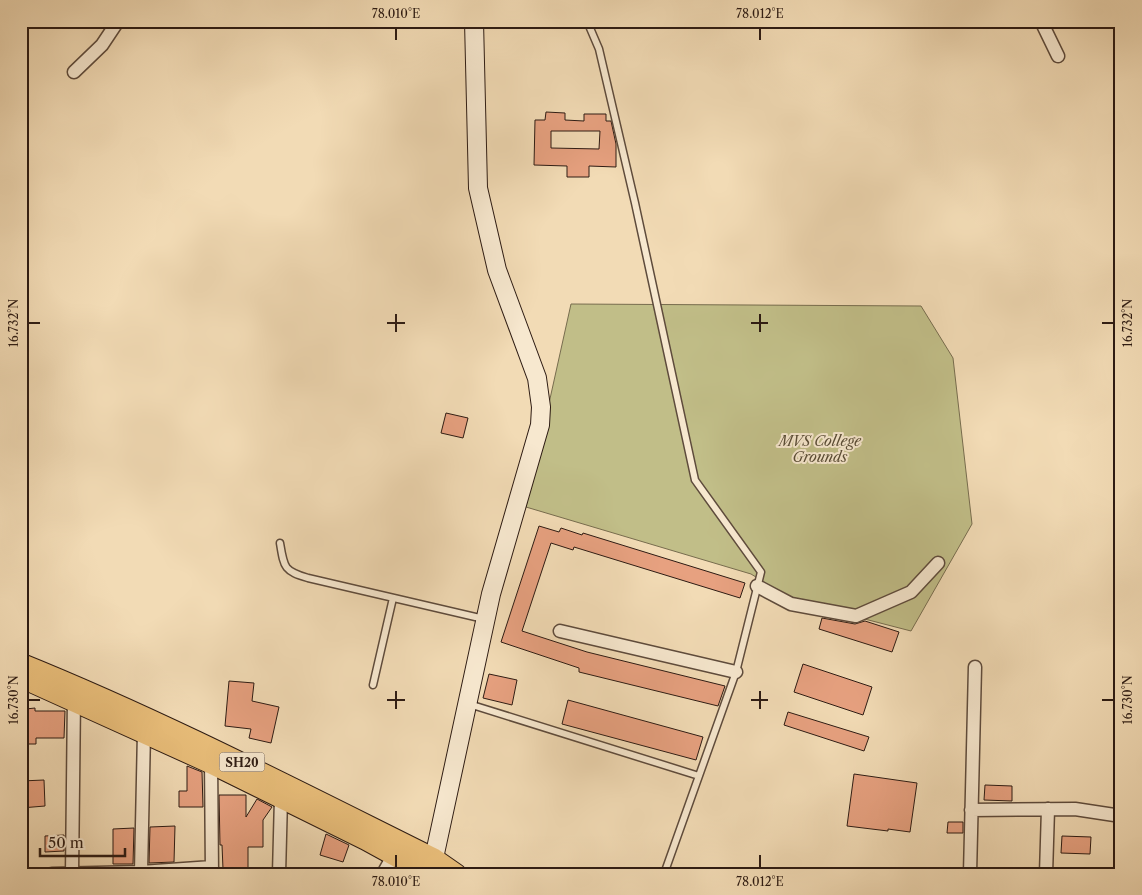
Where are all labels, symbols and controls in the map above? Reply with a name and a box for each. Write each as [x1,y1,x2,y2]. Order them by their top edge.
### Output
text: 78.010°E [372,6,420,21]
text: 78.012°E [736,6,784,21]
text: 16.732°N [6,299,21,347]
text: 16.732°N [1120,299,1135,347]
park label: MVS College Grounds [777,432,862,466]
text: 16.730°N [6,675,21,725]
text: 16.730°N [1120,675,1135,725]
road number: SH20 [220,752,264,772]
scale bar [40,825,125,857]
text: 50 m [48,833,84,852]
text: 78.010°E [372,874,420,889]
text: 78.012°E [736,874,784,889]

